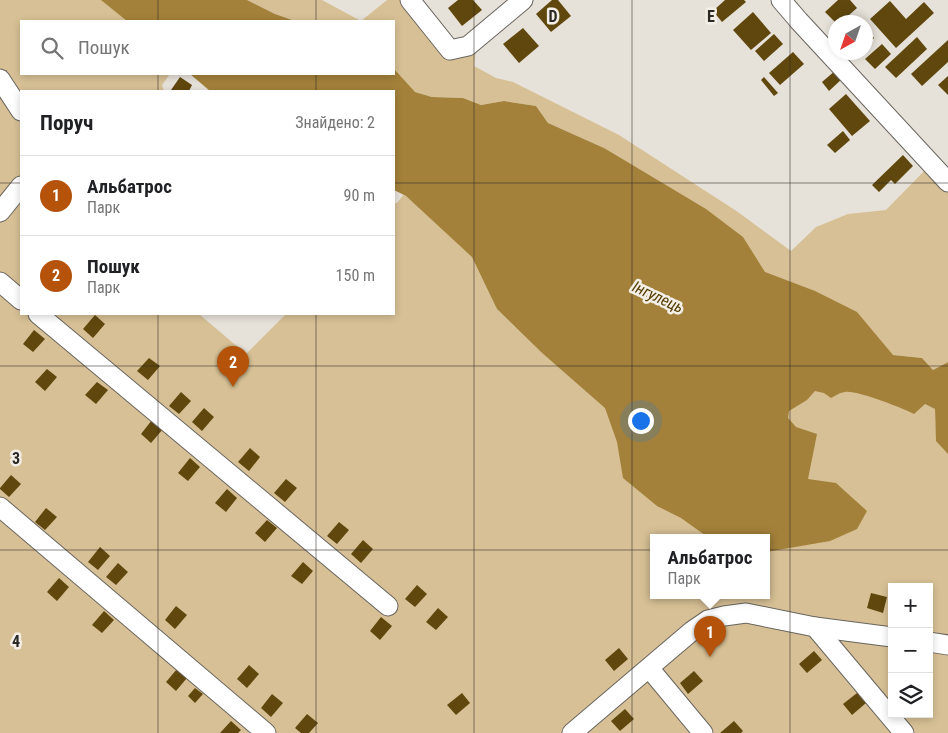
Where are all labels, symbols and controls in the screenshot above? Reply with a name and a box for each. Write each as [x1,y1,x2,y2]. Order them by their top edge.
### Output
text: D [548,7,558,26]
text: E [707,7,715,26]
north arrow [828,15,873,60]
search box [20,20,395,75]
icon: search [38,34,66,62]
text: Пошук [78,36,130,59]
text: Поруч [40,111,93,135]
text: Знайдено: 2 [295,113,375,132]
text: Альбатрос [87,175,172,198]
text: 1 [52,186,60,205]
text: 90 m [343,186,375,205]
text: Парк [87,198,120,217]
text: Пошук [87,255,140,278]
text: 2 [52,266,60,285]
text: 150 m [336,266,375,285]
water label: Інгулець [629,277,687,317]
text: Парк [87,278,120,297]
pin: 2 [217,346,249,387]
your location [628,408,654,434]
text: 3 [12,449,20,468]
popup [650,534,770,599]
text: Альбатрос [668,546,752,569]
text: Парк [668,569,701,588]
map controls [888,583,933,718]
button: + [888,583,933,628]
pin: 1 [694,616,726,657]
button: − [888,628,933,673]
text: 4 [12,632,20,651]
button: layers [888,673,933,718]

